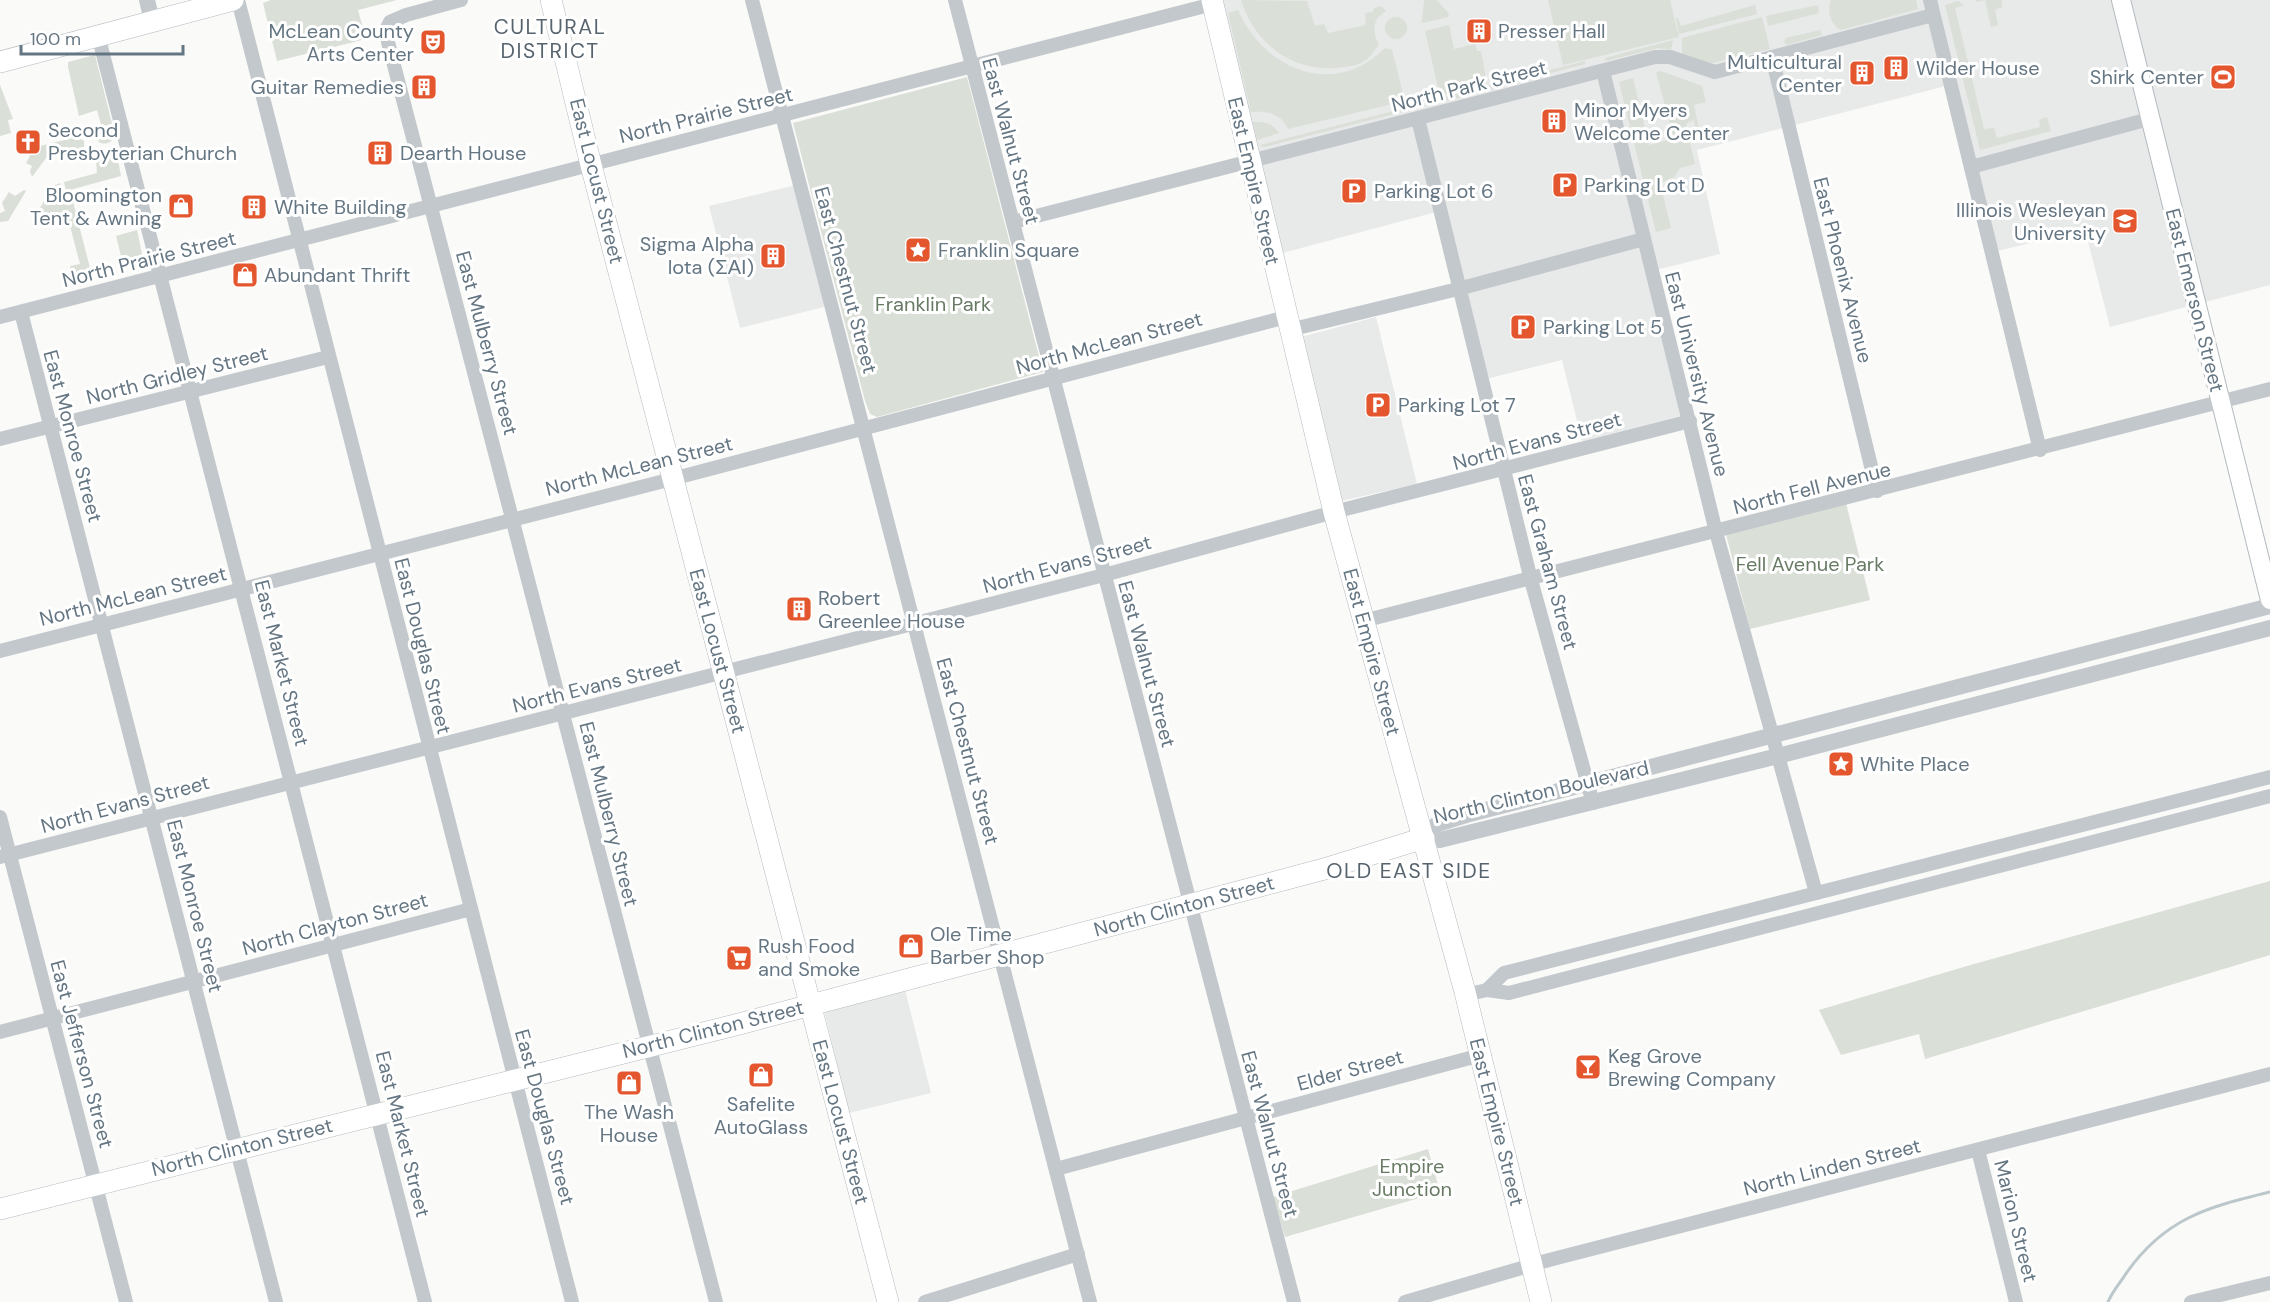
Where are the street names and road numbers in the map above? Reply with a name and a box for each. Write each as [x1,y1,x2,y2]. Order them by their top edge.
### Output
street label: North Park Street [1389,54,1550,118]
street label: East Walnut Street [976,55,1046,227]
street label: North Prairie Street [617,81,796,149]
street label: East Empire Street [1222,94,1286,268]
street label: East Locust Street [564,96,630,266]
street label: East Phoenix Avenue [1807,174,1879,366]
street label: East Chestnut Street [809,184,883,376]
street label: East Emerson Street [2160,206,2230,395]
street label: North Prairie Street [60,225,239,293]
street label: East Mulberry Street [450,248,524,438]
street label: East University Avenue [1659,269,1735,479]
street label: North McLean Street [1013,306,1205,380]
street label: North Gridley Street [84,340,271,410]
street label: East Monroe Street [37,347,109,525]
street label: North Evans Street [1450,406,1624,476]
street label: North McLean Street [543,430,735,502]
street label: North Fell Avenue [1730,456,1894,520]
street label: East Graham Street [1512,471,1584,653]
street label: North Evans Street [980,529,1154,599]
street label: East Douglas Street [389,555,457,737]
street label: North McLean Street [37,560,229,632]
street label: East Locust Street [684,566,753,736]
street label: East Empire Street [1337,566,1407,738]
street label: East Market Street [249,577,315,749]
street label: East Walnut Street [1112,578,1182,750]
street label: North Evans Street [510,651,684,719]
street label: East Chestnut Street [931,655,1005,847]
street label: East Mulberry Street [573,719,645,909]
street label: North Clinton Boulevard [1431,755,1651,829]
street label: North Evans Street [38,769,212,839]
street label: East Monroe Street [161,817,229,995]
street label: North Clinton Street [1091,869,1277,943]
street label: North Clayton Street [239,887,431,961]
street label: East Jefferson Street [44,957,120,1151]
street label: North Clinton Street [620,994,806,1064]
street label: East Douglas Street [509,1026,581,1208]
street label: East Empire Street [1464,1036,1530,1209]
street label: East Locust Street [807,1037,876,1207]
street label: Elder Street [1294,1043,1406,1097]
street label: East Market Street [370,1048,436,1220]
street label: East Walnut Street [1235,1048,1305,1220]
street label: North Clinton Street [149,1112,335,1182]
street label: North Linden Street [1741,1132,1924,1202]
street label: Marion Street [1988,1157,2044,1285]

